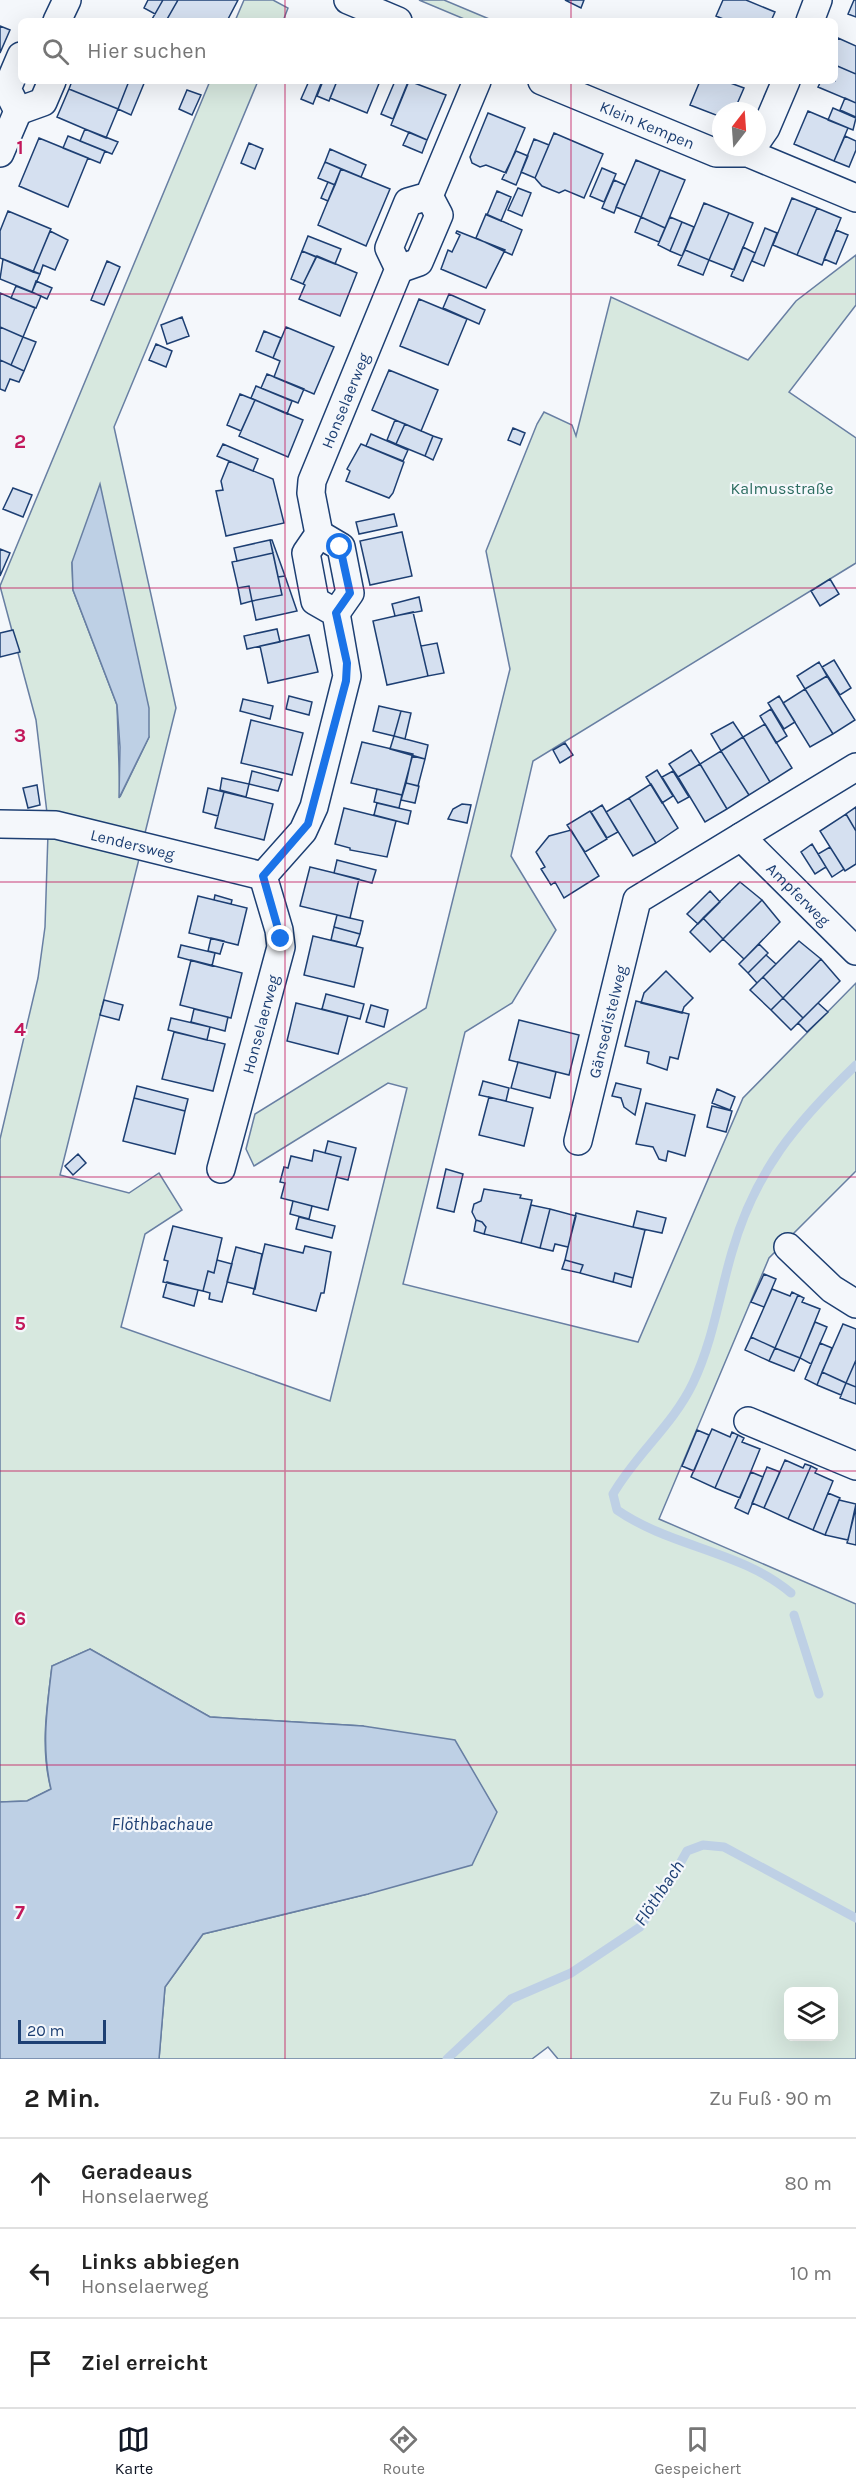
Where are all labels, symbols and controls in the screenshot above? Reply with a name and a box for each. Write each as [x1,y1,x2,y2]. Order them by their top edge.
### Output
search box [18,18,838,84]
icon: search [39,35,72,68]
text: Hier suchen [87,38,207,64]
street label: Klein Kempen [597,97,698,153]
north arrow [712,102,766,156]
text: 1 [16,136,24,159]
street label: Honselaerweg [317,350,373,451]
text: 2 [14,430,26,453]
park label: Kalmusstraße [730,479,834,498]
route start [326,533,352,559]
text: 3 [14,724,26,747]
street label: Lendersweg [89,824,177,863]
street label: Ampferweg [763,858,834,930]
route end [267,925,293,951]
street label: Gänsedistelweg [584,963,630,1080]
street label: Honselaerweg [238,973,283,1076]
text: 4 [14,1018,26,1041]
text: 5 [14,1312,26,1335]
text: 6 [14,1607,26,1630]
water label: Flöthbachaue [111,1813,213,1835]
water label: Flöthbach [629,1856,689,1930]
text: 7 [15,1901,25,1924]
map controls [784,1987,838,2041]
button: layers [784,1987,838,2041]
scale bar [18,2017,106,2044]
text: 20 m [27,2021,65,2040]
text: 2 Min. [24,2083,99,2114]
text: Zu Fuß · 90 m [709,2087,832,2110]
text: Geradeaus [81,2159,193,2185]
icon: ahead [24,2167,57,2200]
text: 80 m [784,2172,832,2195]
text: Honselaerweg [81,2185,208,2208]
text: Links abbiegen [81,2249,240,2275]
icon: left [24,2257,57,2290]
text: 10 m [790,2262,832,2285]
text: Honselaerweg [81,2275,208,2298]
icon: arrive [24,2347,57,2380]
text: Ziel erreicht [81,2350,208,2376]
tab: Karte [115,2423,153,2478]
tab: Route [382,2423,425,2478]
tab: Gespeichert [654,2423,741,2478]

